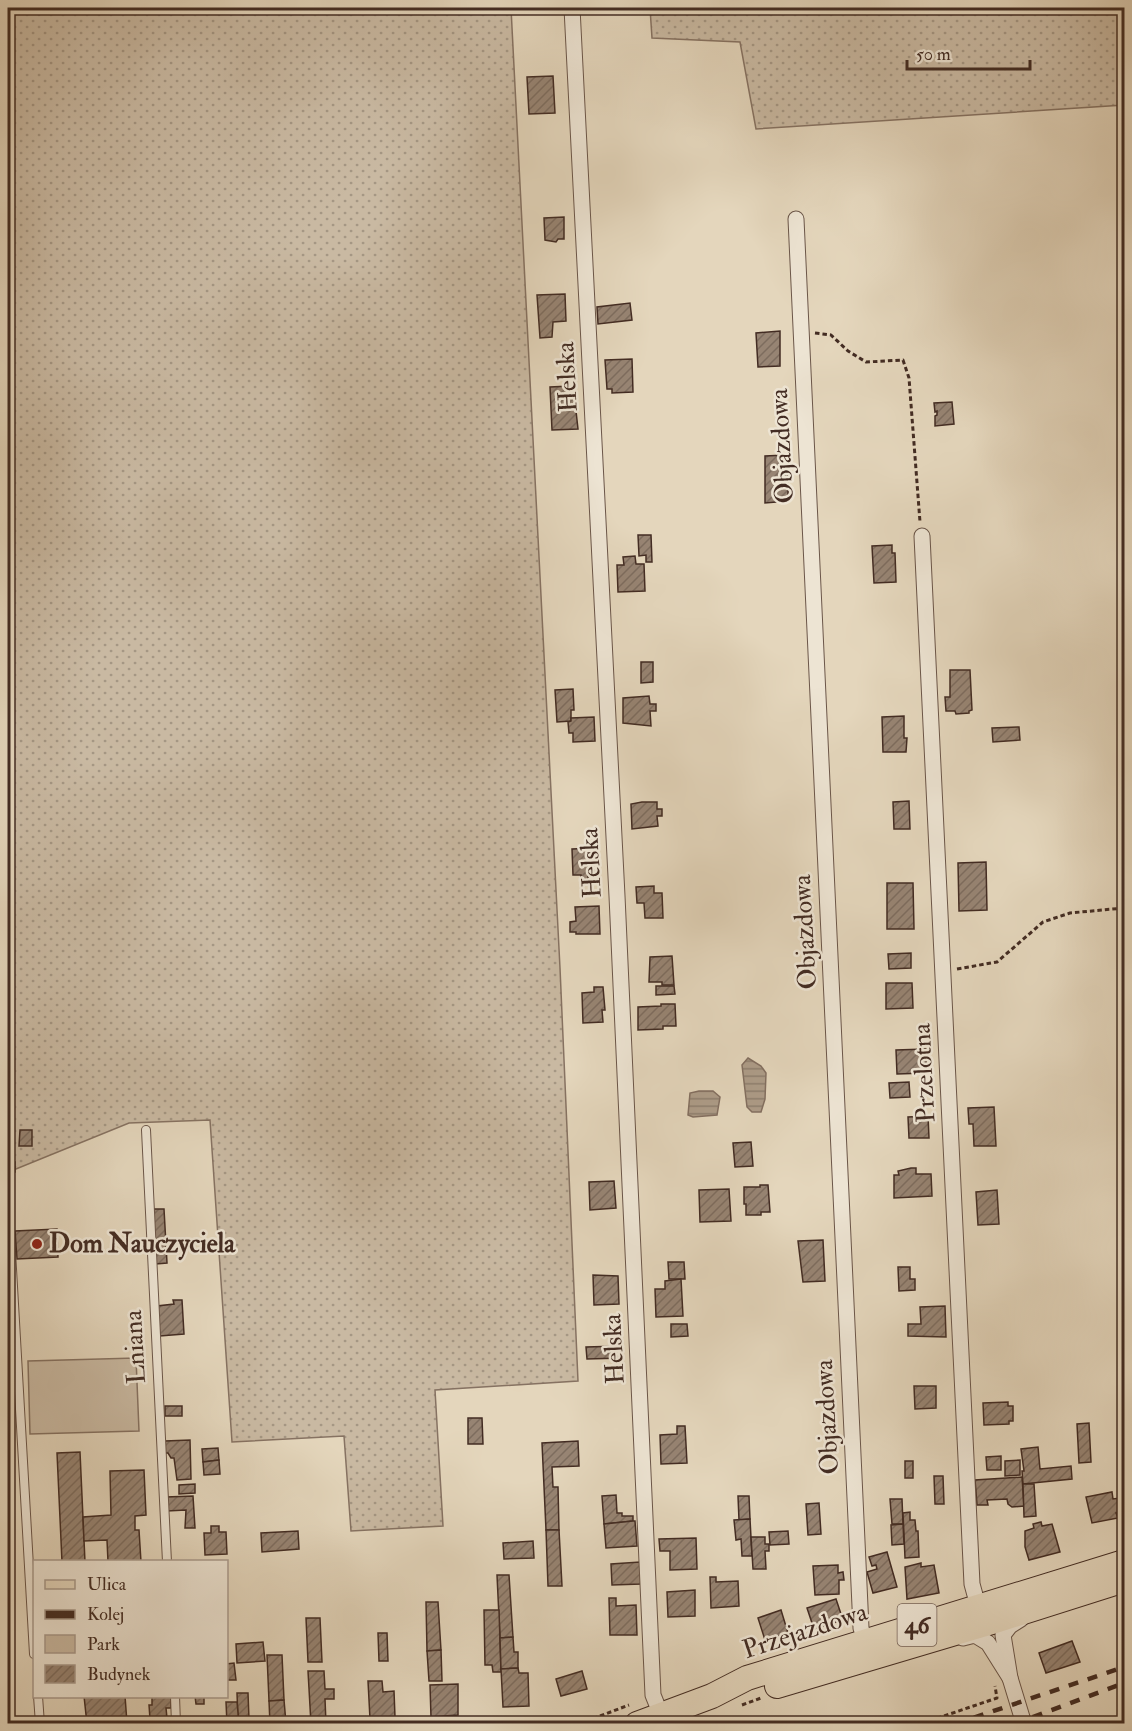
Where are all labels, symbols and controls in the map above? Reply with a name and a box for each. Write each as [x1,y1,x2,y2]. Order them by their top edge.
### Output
scale bar [907,33,1030,71]
text: 50 m [916,43,951,66]
street label: Helska [549,341,585,413]
street label: Objazdowa [763,387,801,504]
street label: Helska [573,827,609,899]
street label: Objazdowa [786,873,824,990]
street label: Przelotna [905,1022,943,1124]
place label: Dom Nauczyciela [49,1228,236,1261]
marker: Dom Nauczyciela [30,1237,44,1251]
street label: Lniana [117,1309,153,1385]
street label: Helska [596,1313,632,1385]
street label: Objazdowa [808,1358,846,1475]
legend [33,1560,228,1698]
text: Ulica [87,1573,127,1596]
street label: Przejazdowa [739,1596,872,1666]
text: Kolej [87,1603,124,1626]
road number: 46 [898,1604,936,1646]
text: Park [87,1633,120,1656]
text: Budynek [87,1663,151,1686]

